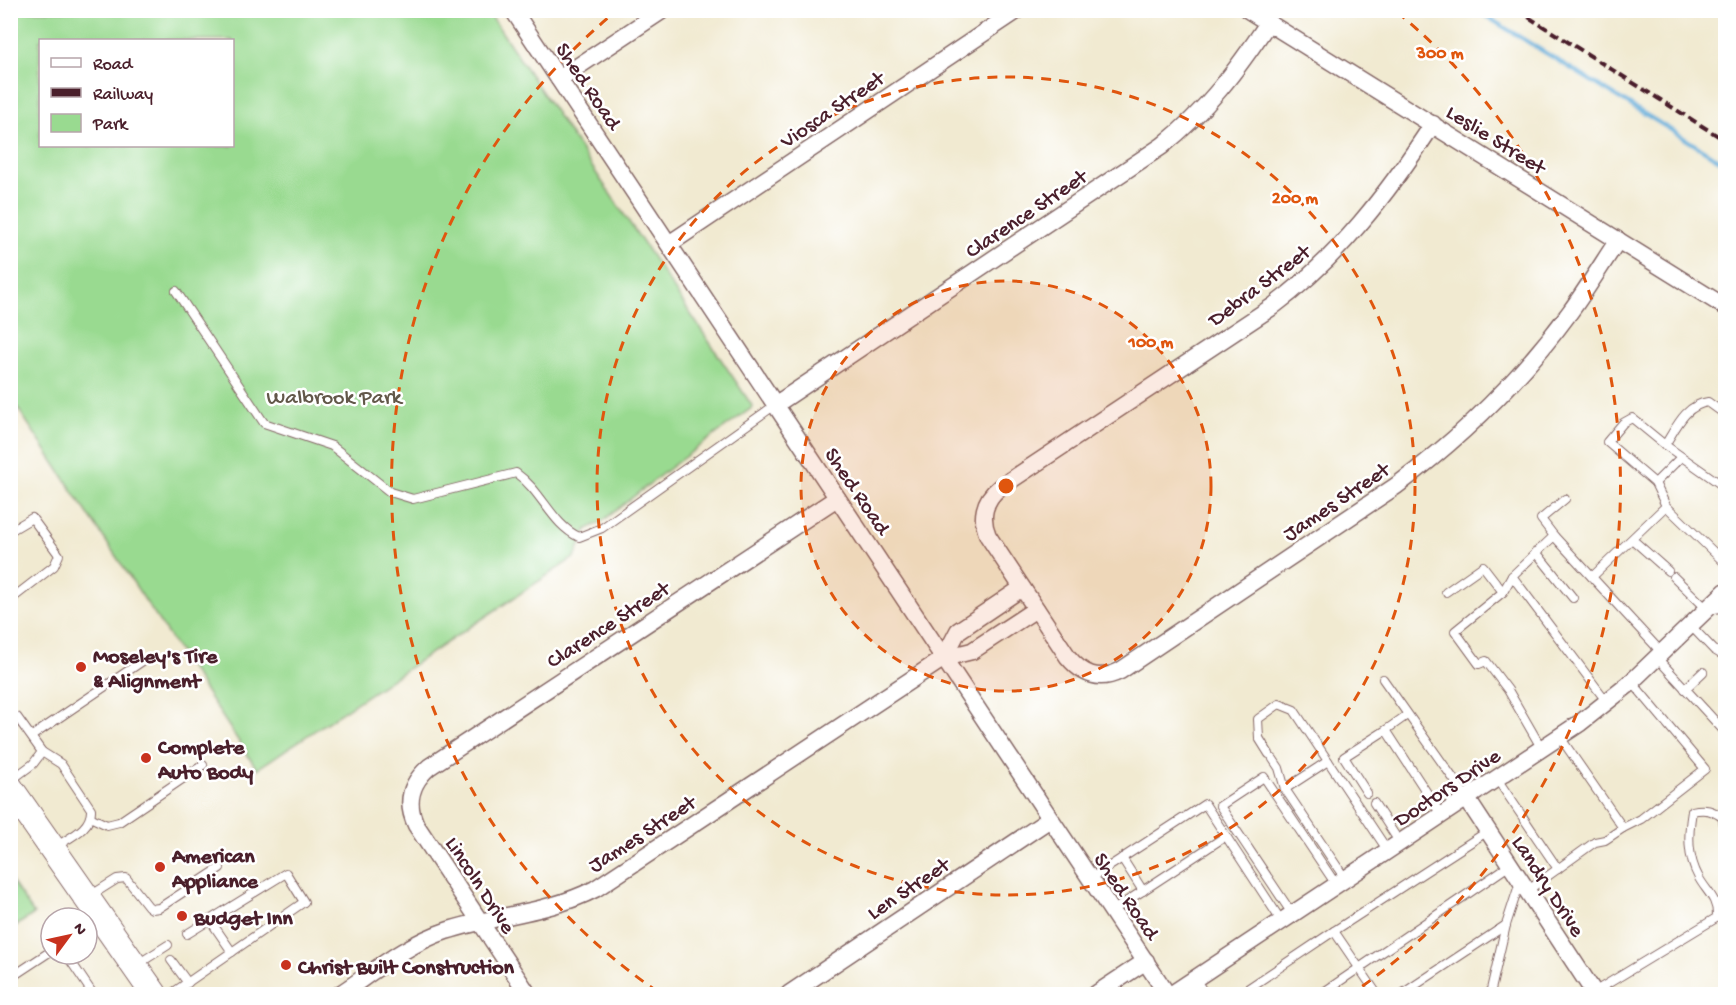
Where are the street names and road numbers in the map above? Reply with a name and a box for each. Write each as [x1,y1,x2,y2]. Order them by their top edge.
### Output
street label: Shed Road [548,39,626,138]
street label: Viosca Street [775,66,892,156]
street label: Leslie Street [1440,101,1551,183]
street label: Clarence Street [961,164,1095,266]
street label: Debra Street [1203,239,1318,335]
street label: Shed Road [817,444,895,543]
street label: James Street [1279,457,1397,548]
street label: Clarence Street [543,576,677,676]
street label: Doctors Drive [1388,744,1507,836]
street label: James Street [585,790,703,880]
street label: Landry Drive [1504,832,1589,943]
street label: Lincoln Drive [438,833,520,940]
street label: Shed Road [1086,849,1164,948]
street label: Len Street [863,852,957,927]

